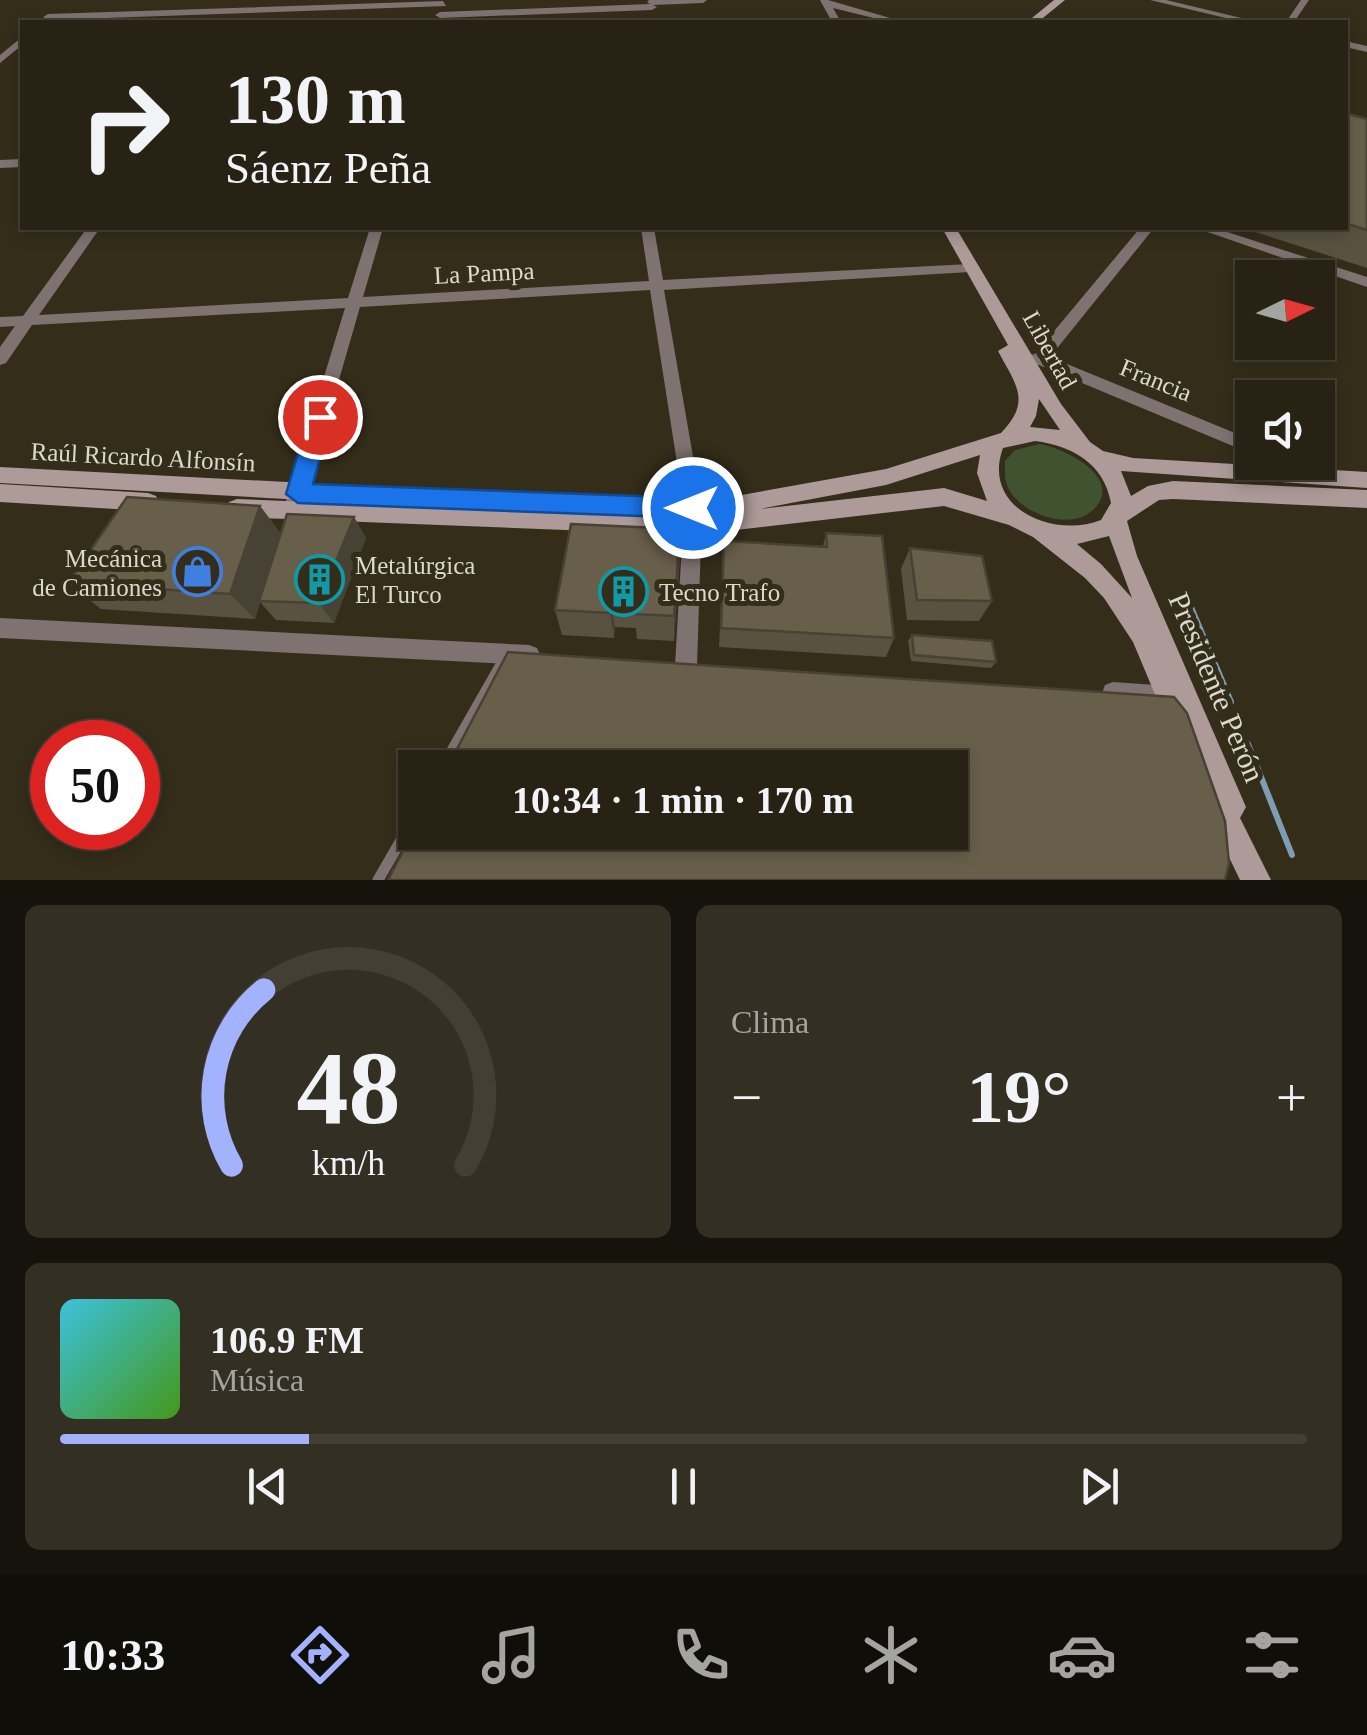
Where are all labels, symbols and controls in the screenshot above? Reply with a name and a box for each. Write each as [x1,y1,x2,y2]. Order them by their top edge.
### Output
icon: right [60,60,190,190]
text: 130 m [225,61,406,138]
text: Sáenz Peña [225,143,431,193]
street label: La Pampa [433,257,535,289]
north arrow [1235,260,1335,360]
map controls [1235,260,1335,480]
street label: Libertad [1018,306,1083,394]
street label: Francia [1116,353,1196,407]
pin [278,375,363,460]
button: sound [1235,380,1335,480]
icon: arrive [293,390,348,445]
street label: Raúl Ricardo Alfonsín [30,438,257,476]
position arrow [641,456,745,560]
place label: Mecánica de Camiones [32,545,162,601]
shop icon: Mecánica de Camiones [171,546,223,598]
place label: Metalúrgica El Turco [355,552,475,608]
building icon: Metalúrgica El Turco [294,553,346,605]
building icon: Tecno Trafo [598,566,650,618]
place label: Tecno Trafo [659,579,780,606]
street label: Presidente Perón [1162,587,1272,787]
speed limit sign: 50 [30,720,160,850]
text: 10:34 · 1 min · 170 m [512,779,854,821]
text: Clima [731,1004,809,1040]
text: 48 [296,1030,400,1145]
text: 19° [967,1055,1072,1138]
text: − [731,1067,762,1128]
text: + [1276,1067,1307,1128]
text: km/h [311,1143,385,1183]
text: 106.9 FM [210,1319,364,1361]
text: Música [210,1362,304,1398]
icon: previous [240,1459,295,1514]
icon: pause [656,1459,711,1514]
icon: next [1072,1459,1127,1514]
icon: directions [285,1620,355,1690]
icon: music [476,1620,546,1690]
icon: phone [666,1620,736,1690]
icon: climate [856,1620,926,1690]
icon: car [1047,1620,1117,1690]
icon: filters [1237,1620,1307,1690]
text: 10:33 [60,1630,165,1680]

